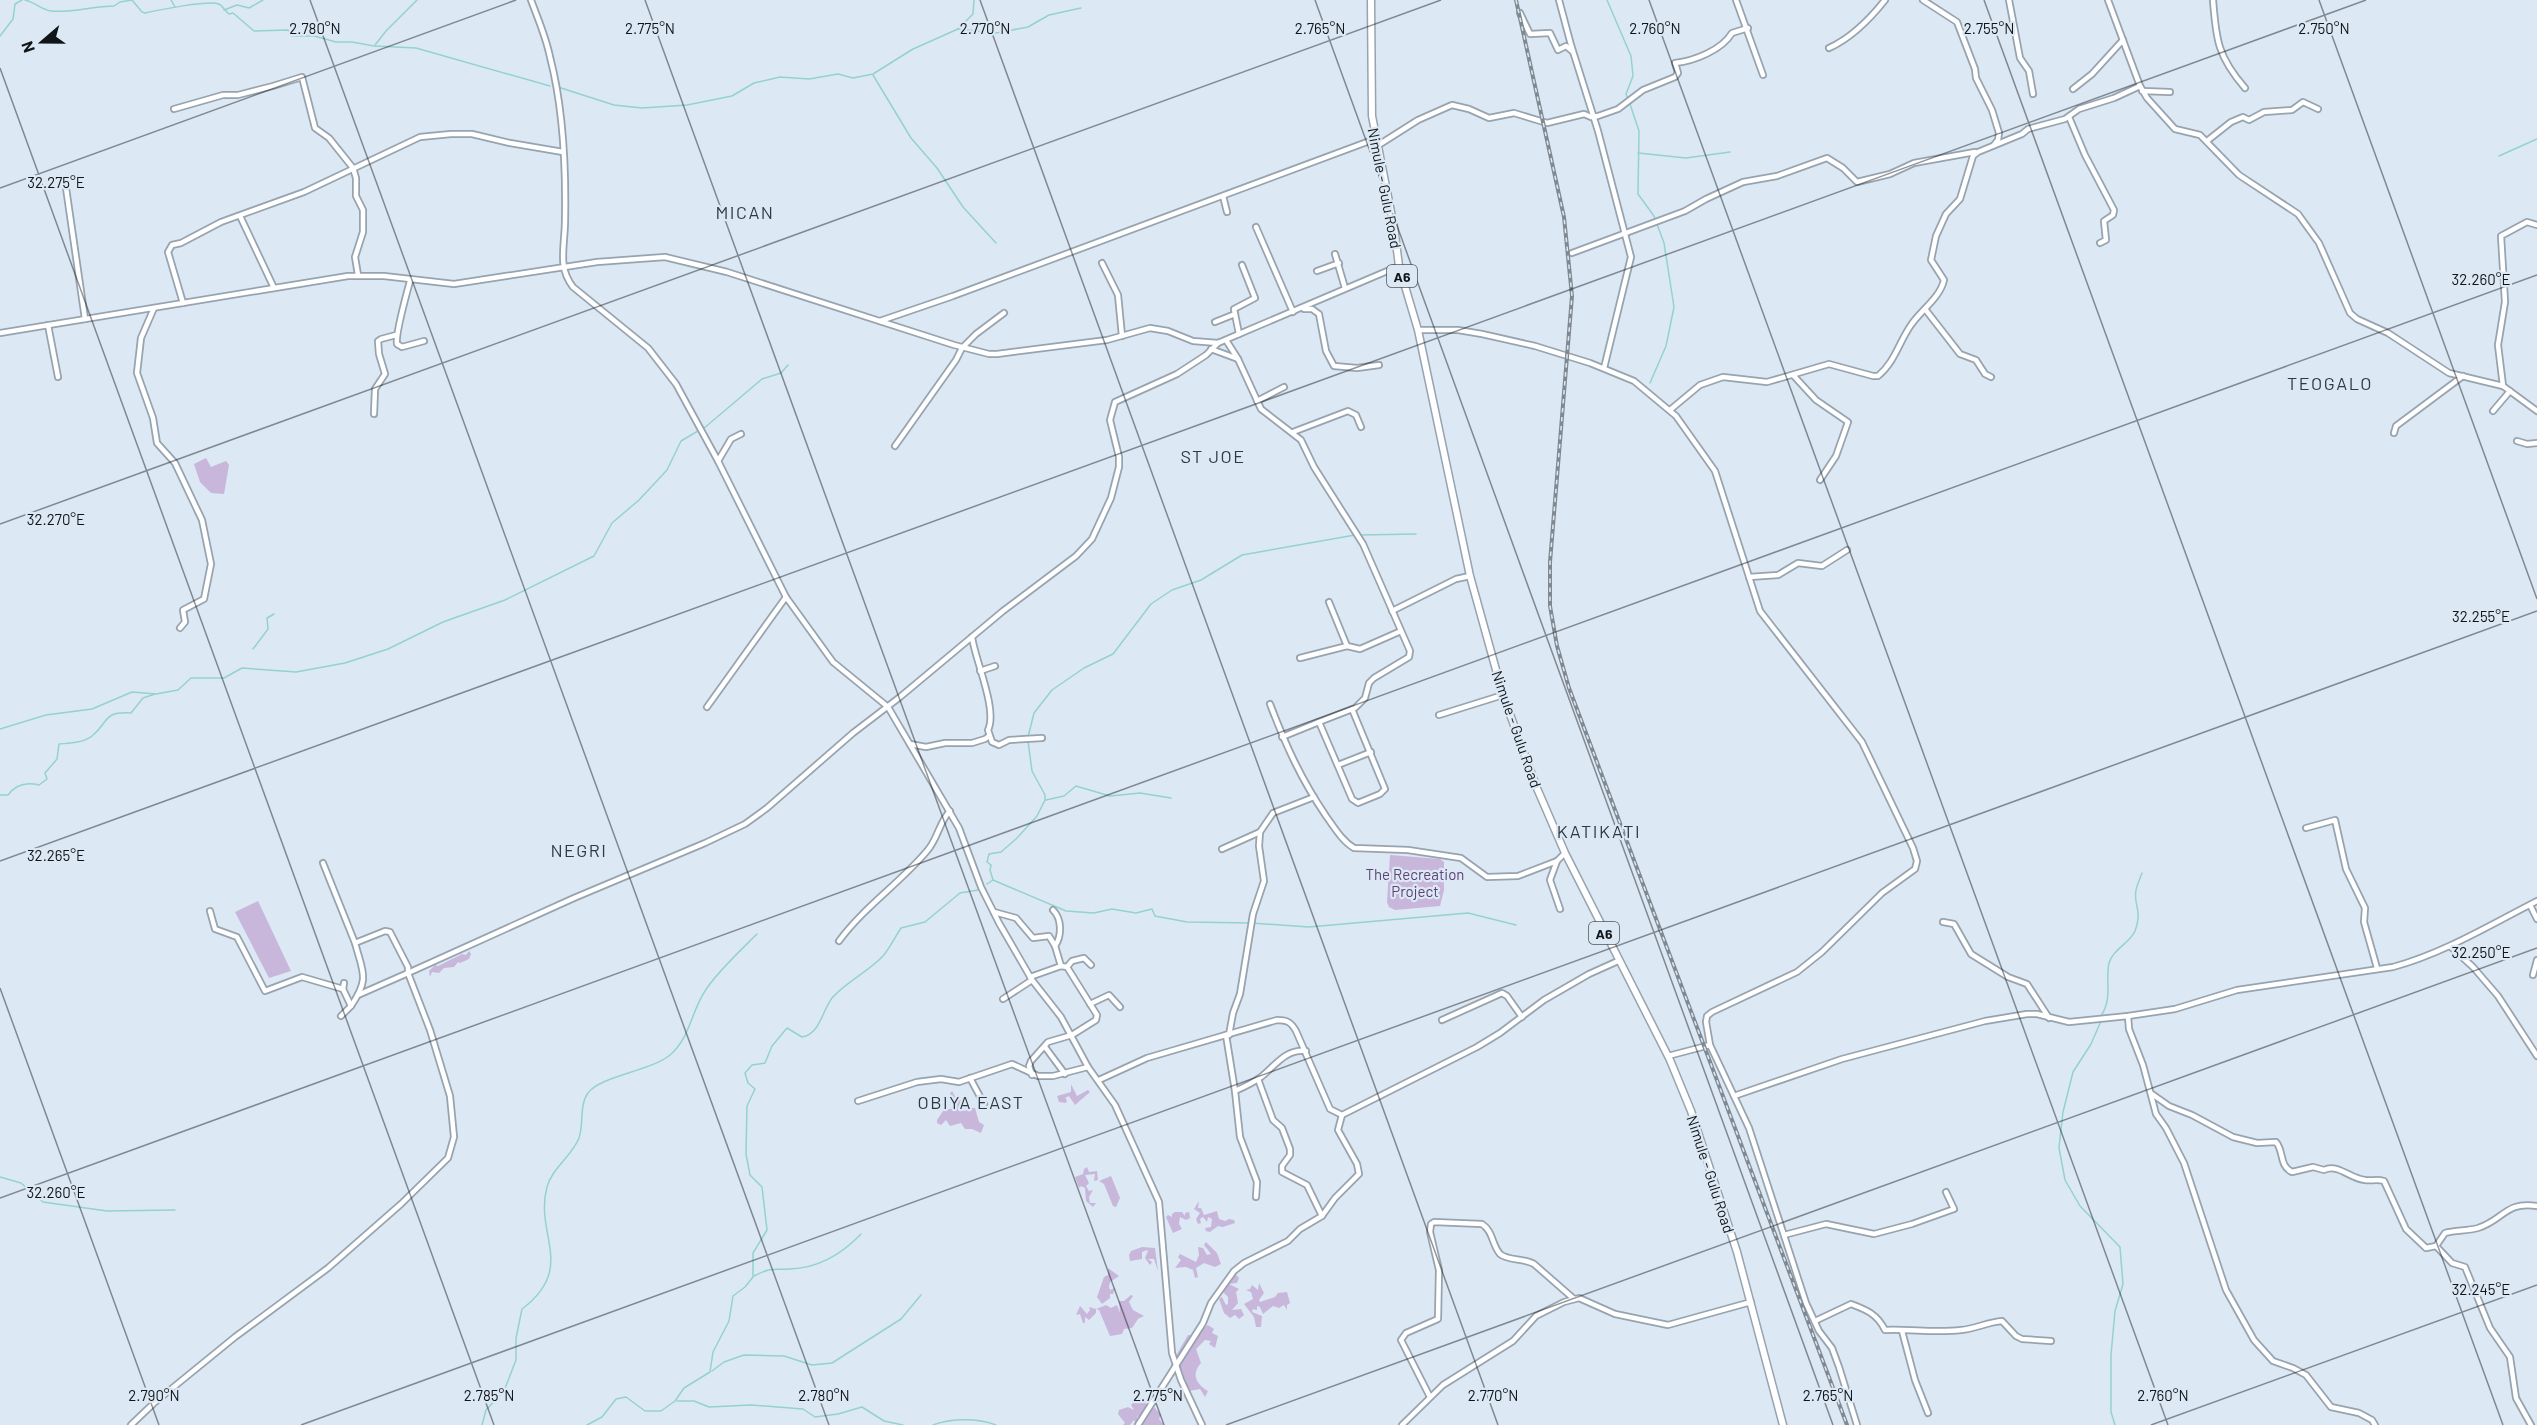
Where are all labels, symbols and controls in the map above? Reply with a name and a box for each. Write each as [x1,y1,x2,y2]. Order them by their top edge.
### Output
north arrow [12,12,72,72]
text: 2.780°N [289,19,341,37]
text: 2.775°N [625,19,675,37]
text: 2.770°N [960,19,1010,37]
text: 2.765°N [1295,19,1345,37]
text: 2.760°N [1629,19,1681,37]
text: 2.755°N [1964,19,2014,37]
text: 2.750°N [2298,19,2350,37]
text: N [17,39,38,56]
street label: Nimule - Gulu Road [1364,126,1406,250]
text: 32.275°E [27,173,85,191]
district label: MICAN [715,201,775,223]
road number: A6 [1387,265,1417,287]
text: 32.260°E [2452,270,2510,288]
district label: TEOGALO [2287,372,2373,394]
district label: ST JOE [1180,445,1246,467]
text: 32.270°E [27,510,85,528]
text: 32.255°E [2452,607,2510,625]
street label: Nimule - Gulu Road [1489,668,1545,790]
district label: KATIKATI [1557,820,1641,842]
district label: NEGRI [550,839,608,861]
text: 32.265°E [27,846,85,864]
park label: The Recreation Project [1366,865,1464,900]
road number: A6 [1589,922,1619,944]
text: 32.250°E [2452,943,2510,961]
district label: OBIYA EAST [918,1091,1024,1113]
street label: Nimule - Gulu Road [1683,1113,1739,1235]
text: 32.260°E [27,1183,85,1201]
text: 32.245°E [2452,1280,2510,1298]
text: 2.790°N [128,1386,180,1404]
text: 2.785°N [464,1386,514,1404]
text: 2.780°N [798,1386,850,1404]
text: 2.775°N [1133,1386,1183,1404]
text: 2.770°N [1468,1386,1518,1404]
text: 2.765°N [1803,1386,1853,1404]
text: 2.760°N [2137,1386,2189,1404]

